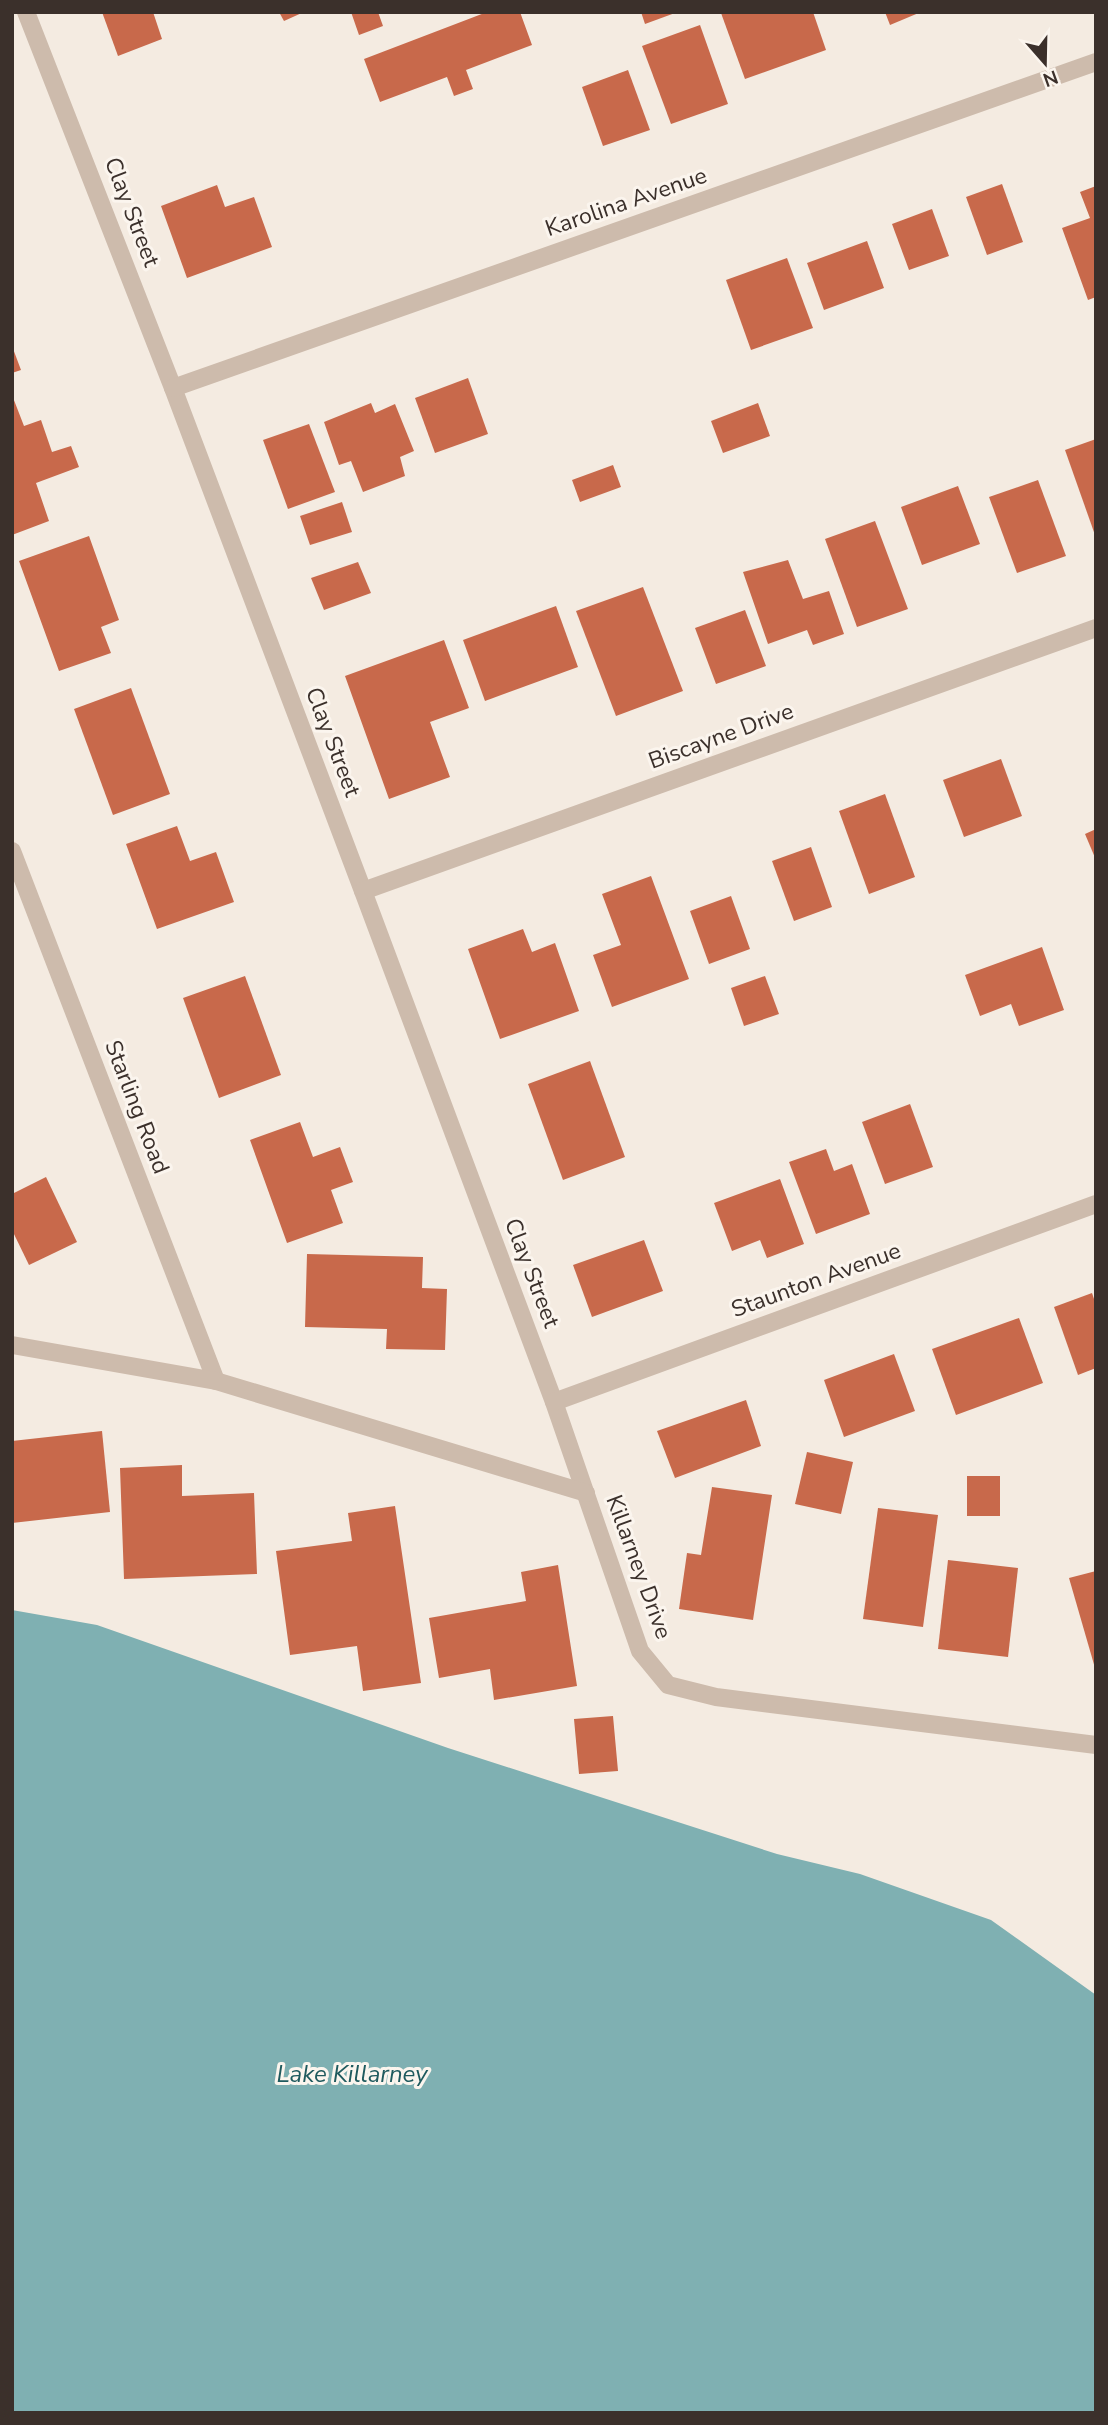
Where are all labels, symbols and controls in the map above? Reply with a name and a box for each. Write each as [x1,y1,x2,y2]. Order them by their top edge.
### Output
north arrow [1010,28,1080,98]
text: N [1039,63,1062,93]
street label: Clay Street [97,153,167,272]
street label: Karolina Avenue [541,160,711,244]
street label: Clay Street [298,683,368,802]
street label: Biscayne Drive [644,695,798,777]
street label: Starling Road [97,1036,177,1178]
street label: Clay Street [497,1214,567,1333]
street label: Staunton Avenue [727,1235,905,1325]
street label: Killarney Drive [599,1491,679,1643]
water label: Lake Killarney [276,2058,429,2090]

